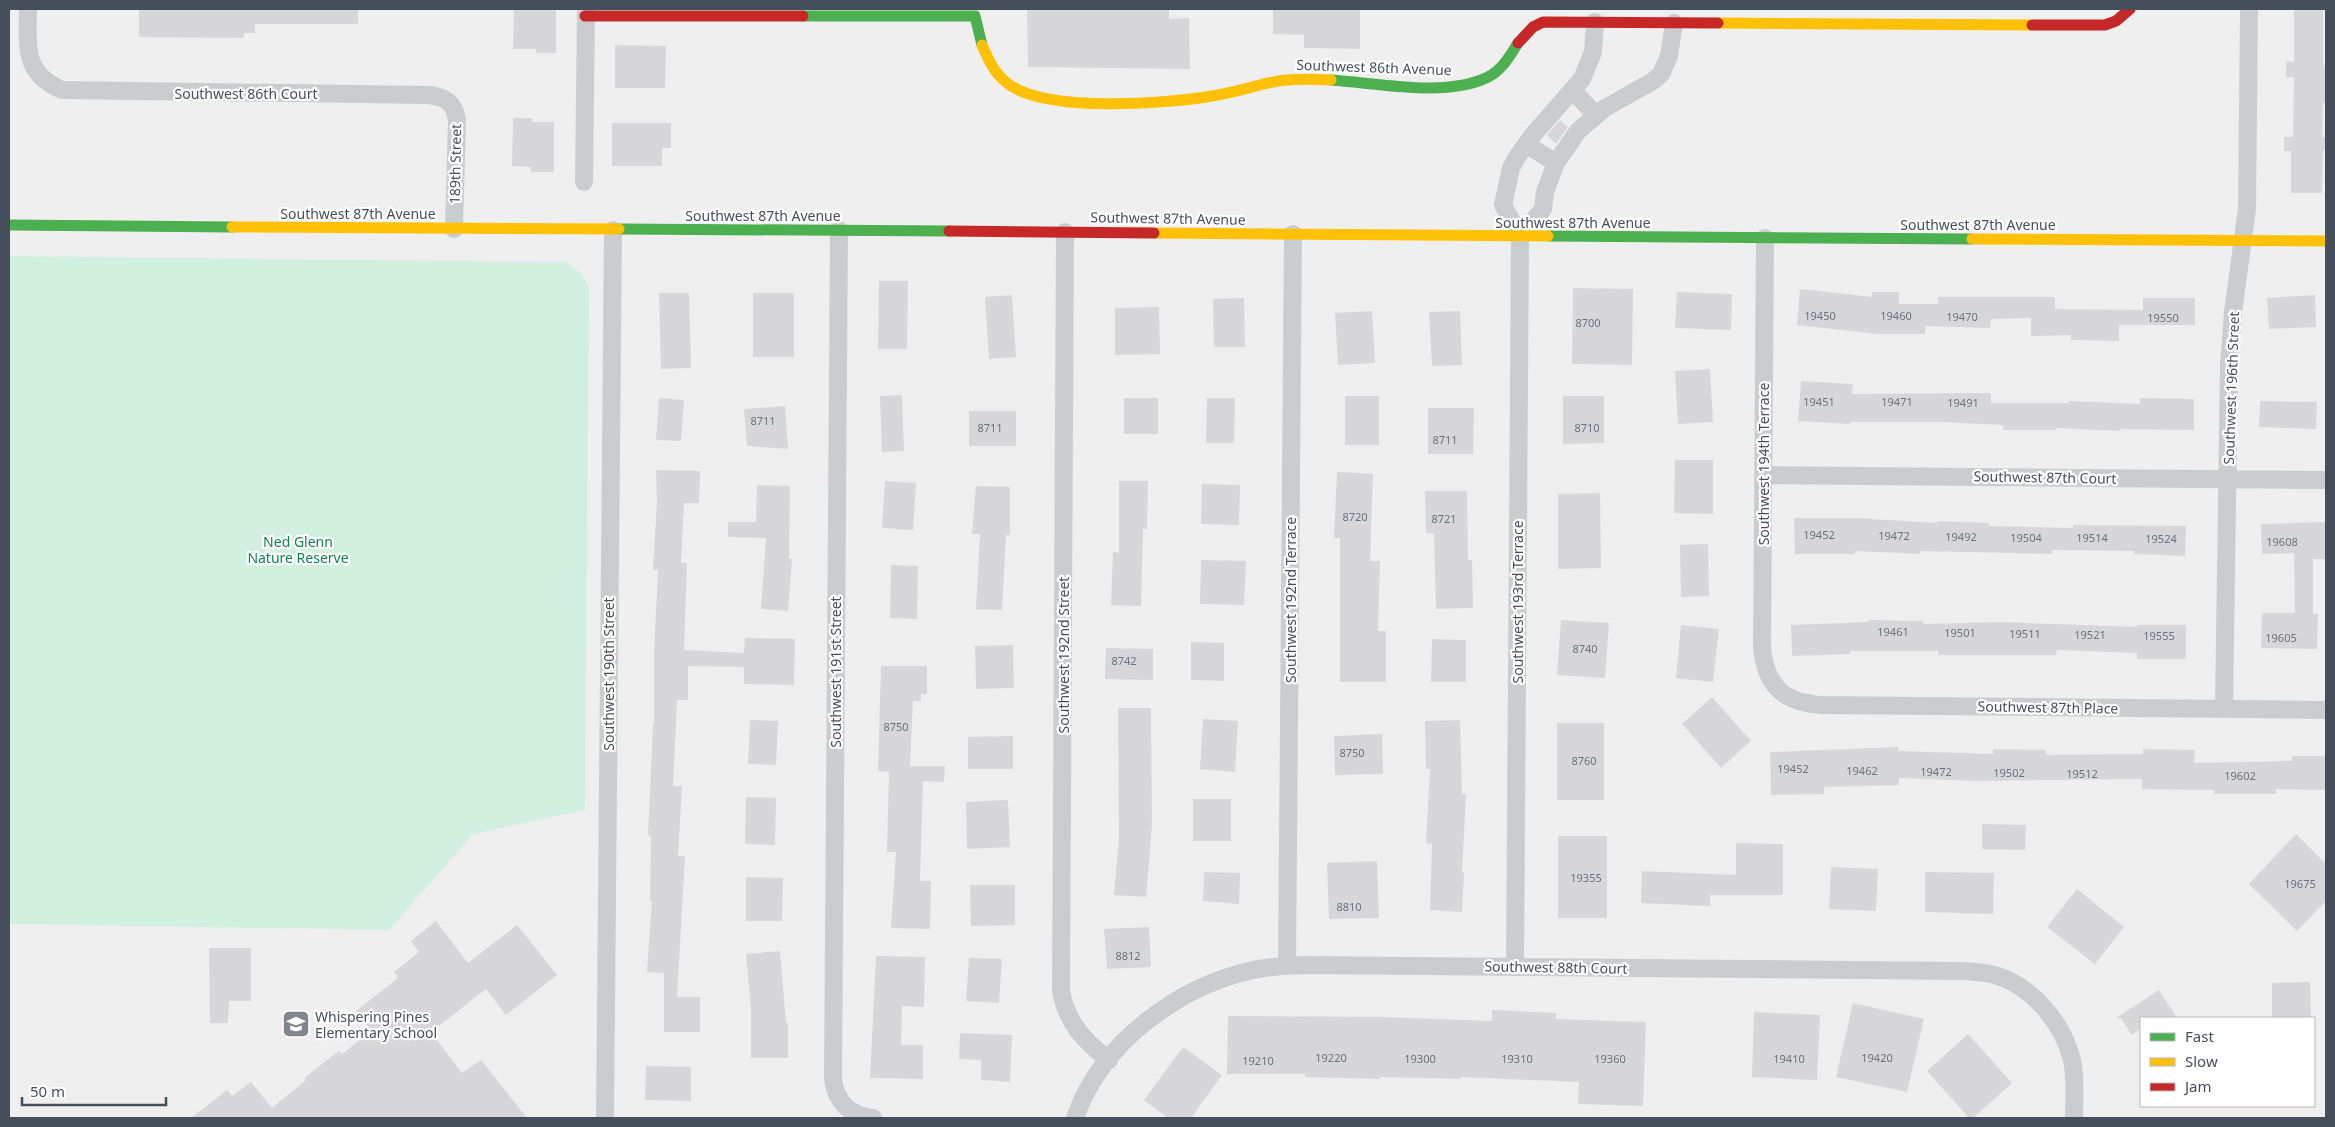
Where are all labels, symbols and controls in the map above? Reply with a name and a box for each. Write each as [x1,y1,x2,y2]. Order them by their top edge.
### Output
street label: Southwest 86th Avenue [1296,55,1452,79]
street label: Southwest 86th Court [175,84,317,103]
street label: 189th Street [445,124,465,204]
street label: Southwest 87th Avenue [280,204,436,223]
street label: Southwest 87th Avenue [685,206,841,225]
street label: Southwest 87th Avenue [1090,207,1246,229]
street label: Southwest 87th Avenue [1495,213,1651,232]
street label: Southwest 87th Avenue [1900,215,2056,234]
house number: 19450 [1804,308,1836,323]
house number: 19460 [1880,308,1912,323]
house number: 19470 [1946,309,1978,324]
house number: 19550 [2147,310,2179,325]
street label: Southwest 196th Street [2219,311,2243,465]
house number: 8700 [1575,315,1601,330]
street label: Southwest 194th Terrace [1754,383,1773,545]
house number: 19451 [1803,394,1835,409]
house number: 19471 [1881,394,1913,409]
house number: 19491 [1947,395,1979,410]
house number: 8711 [750,413,776,428]
house number: 8711 [977,420,1003,435]
house number: 8710 [1574,420,1600,435]
house number: 8711 [1432,432,1458,447]
street label: Southwest 87th Court [1973,466,2117,488]
house number: 8720 [1342,509,1368,524]
house number: 8721 [1431,511,1457,526]
street label: Southwest 192nd Terrace [1281,517,1300,683]
street label: Southwest 193rd Terrace [1508,520,1527,684]
house number: 19452 [1803,527,1835,542]
house number: 19472 [1878,528,1910,543]
house number: 19492 [1945,529,1977,544]
house number: 19504 [2010,530,2042,545]
house number: 19514 [2076,530,2108,545]
house number: 19524 [2145,531,2177,546]
park label: Ned Glenn Nature Reserve [247,532,349,567]
house number: 19608 [2266,534,2298,549]
street label: Southwest 192nd Street [1054,577,1073,733]
street label: Southwest 191st Street [826,596,845,748]
street label: Southwest 190th Street [599,597,618,751]
house number: 19461 [1877,624,1909,639]
house number: 19501 [1944,625,1976,640]
house number: 19511 [2009,626,2041,641]
house number: 19521 [2074,627,2106,642]
house number: 19555 [2143,628,2175,643]
house number: 19605 [2265,630,2297,645]
house number: 8740 [1572,641,1598,656]
house number: 8742 [1111,653,1137,668]
street label: Southwest 87th Place [1977,696,2119,718]
house number: 8750 [883,719,909,734]
house number: 8750 [1339,745,1365,760]
house number: 8760 [1571,753,1597,768]
house number: 19452 [1777,761,1809,776]
house number: 19462 [1846,763,1878,778]
house number: 19472 [1920,764,1952,779]
house number: 19502 [1993,765,2025,780]
house number: 19512 [2066,766,2098,781]
house number: 19602 [2224,768,2256,783]
house number: 19355 [1570,870,1602,885]
house number: 19675 [2284,876,2316,891]
house number: 8810 [1336,899,1362,914]
house number: 8812 [1115,948,1141,963]
street label: Southwest 88th Court [1484,956,1628,978]
place label: Whispering Pines Elementary School [315,1007,437,1042]
school or university icon: Whispering Pines Elementary School [281,1009,311,1039]
legend [2140,1017,2315,1107]
text: Fast [2185,1026,2214,1046]
house number: 19220 [1315,1050,1347,1065]
house number: 19420 [1861,1050,1893,1065]
house number: 19300 [1404,1051,1436,1066]
house number: 19310 [1501,1051,1533,1066]
house number: 19360 [1594,1051,1626,1066]
house number: 19410 [1773,1051,1805,1066]
text: Slow [2185,1051,2218,1071]
house number: 19210 [1242,1053,1274,1068]
scale bar [22,1074,166,1106]
text: Jam [2183,1076,2212,1096]
text: 50 m [30,1081,65,1101]

